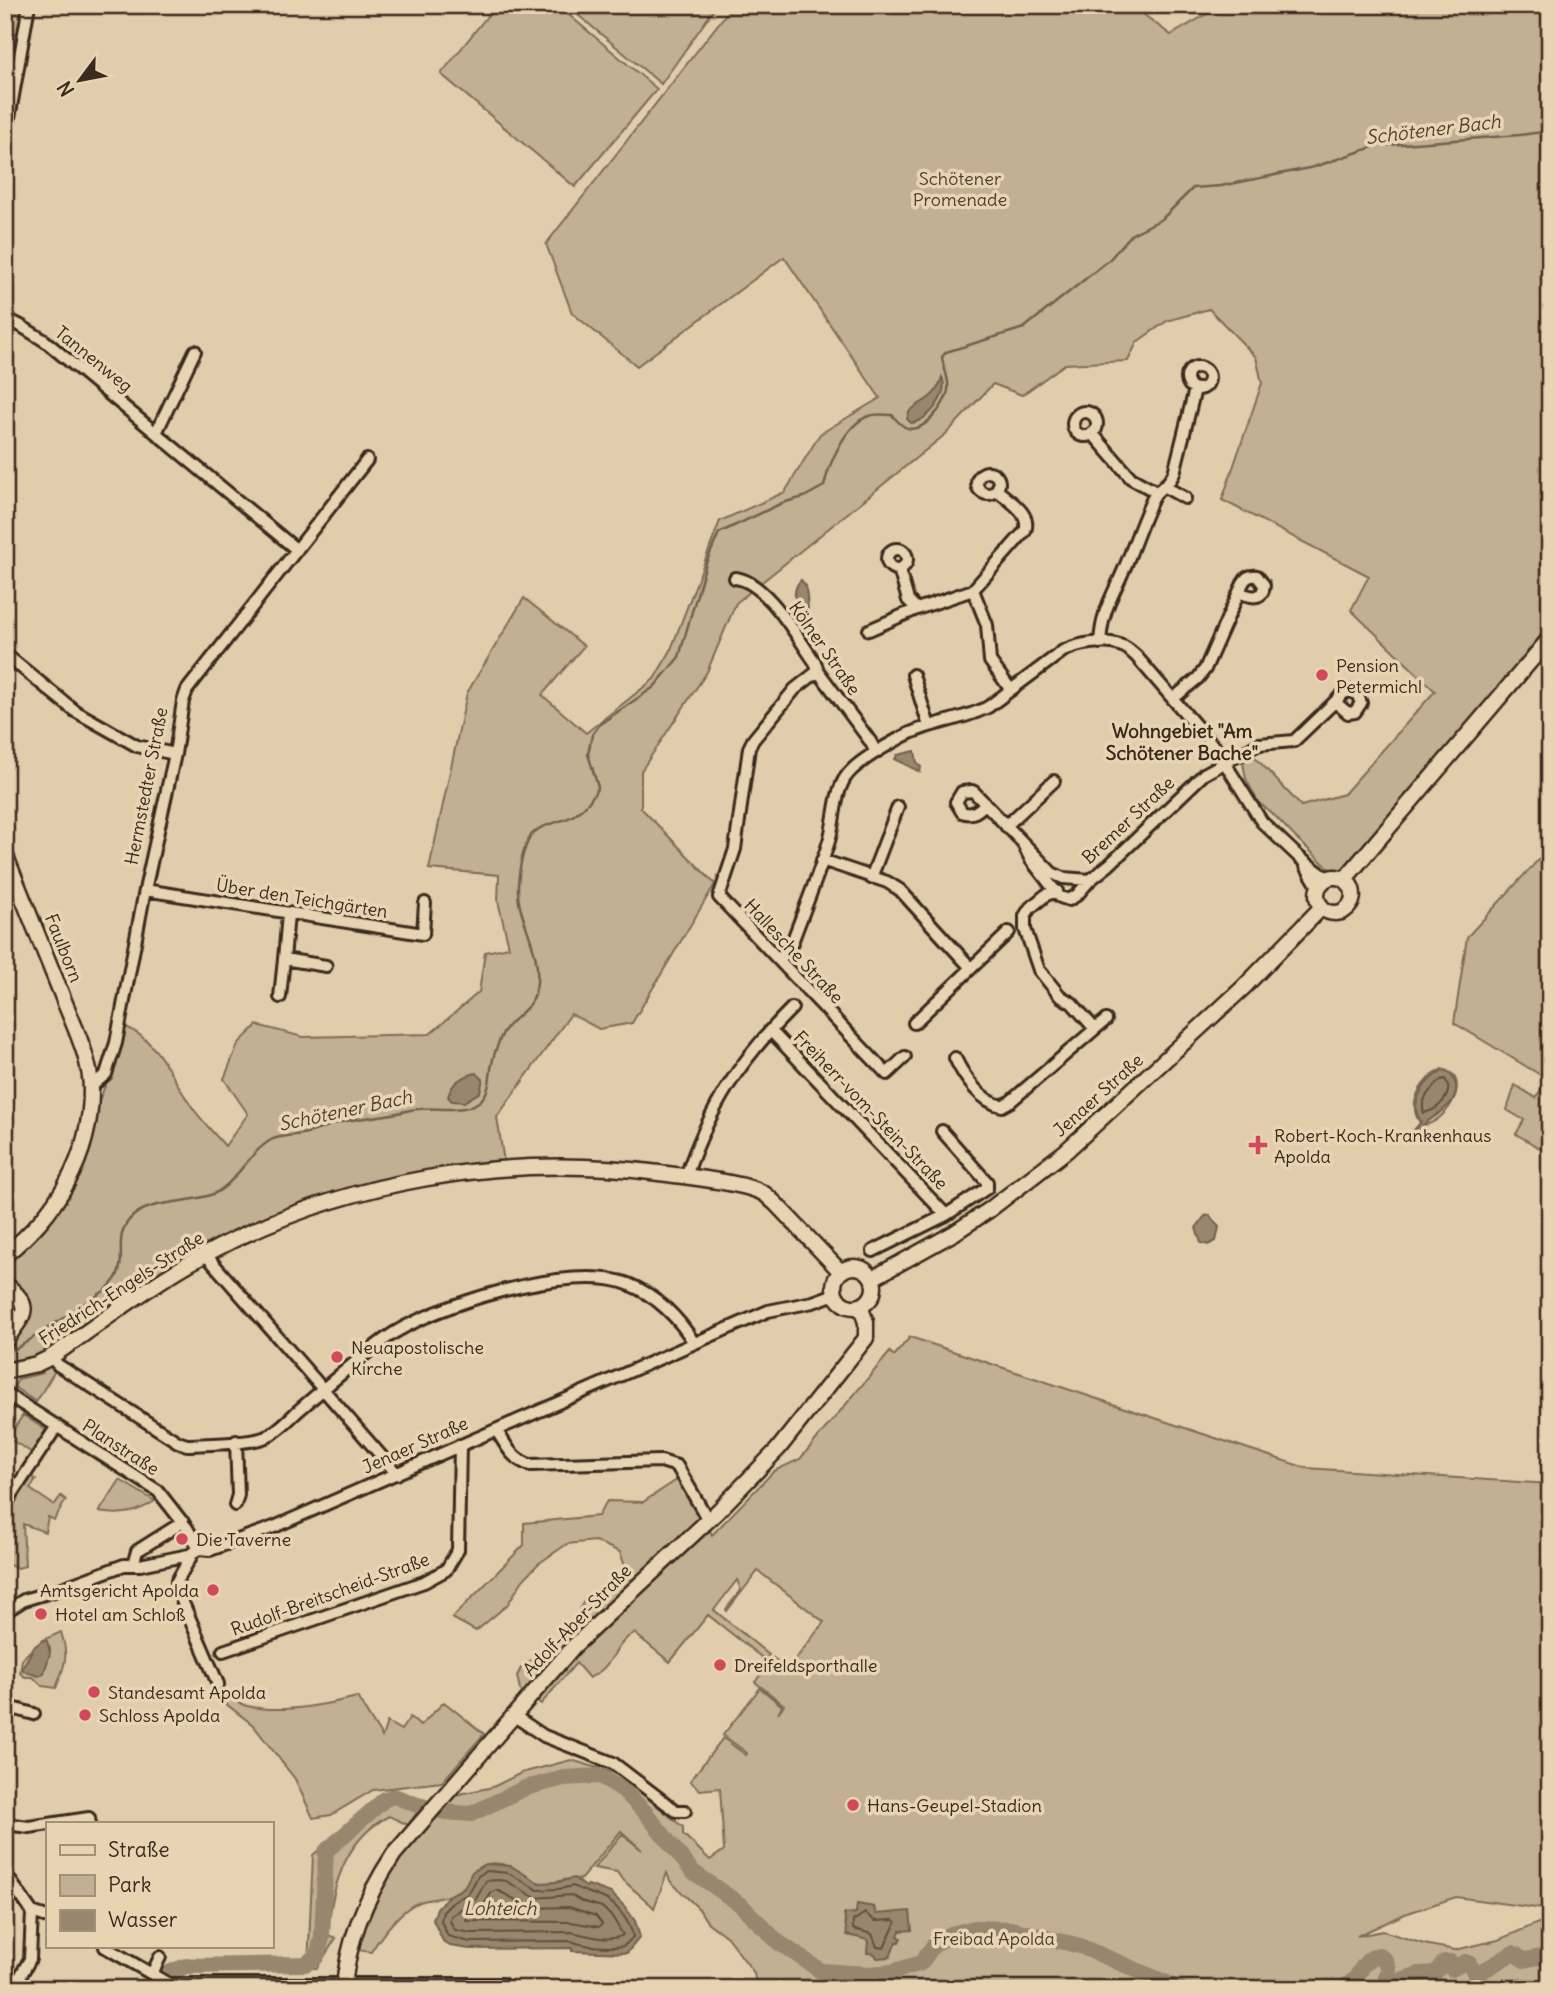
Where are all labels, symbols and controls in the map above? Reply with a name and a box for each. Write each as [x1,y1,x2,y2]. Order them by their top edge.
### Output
north arrow [46,46,116,116]
text: N [52,77,79,101]
water label: Schötener Bach [1364,109,1503,149]
park label: Schötener Promenade [913,167,1007,211]
street label: Tannenweg [51,321,137,397]
street label: Kölner Straße [784,597,866,699]
place label: Pension Petermichl [1336,654,1422,698]
marker: Pension Petermichl [1314,667,1330,683]
street label: Hermstedter Straße [119,705,173,867]
district label: Wohngebiet "Am Schötener Bache" [1106,719,1258,765]
street label: Bremer Straße [1077,771,1179,869]
street label: Über den Teichgärten [215,873,389,923]
street label: Hallesche Straße [739,894,849,1008]
street label: Faulborn [40,910,88,986]
street label: Freiherr-vom-Stein-Straße [789,1026,953,1194]
street label: Jenaer Straße [1048,1048,1148,1142]
water label: Schötener Bach [276,1084,415,1136]
place label: Robert-Koch-Krankenhaus Apolda [1274,1124,1491,1168]
marker: Robert-Koch-Krankenhaus Apolda [1248,1135,1268,1155]
street label: Friedrich-Engels-Straße [34,1226,208,1350]
place label: Neuapostolische Kirche [351,1336,484,1380]
marker: Neuapostolische Kirche [329,1349,345,1365]
street label: Jenaer Straße [358,1411,472,1479]
street label: Planstraße [78,1414,164,1480]
place label: Die Taverne [196,1528,291,1551]
marker: Die Taverne [174,1531,190,1547]
street label: Rudolf-Breitscheid-Straße [228,1547,432,1641]
street label: Adolf-Aber-Straße [518,1559,636,1681]
place label: Amtsgericht Apolda [40,1579,199,1602]
marker: Amtsgericht Apolda [205,1582,221,1598]
place label: Hotel am Schloß [55,1603,186,1626]
marker: Hotel am Schloß [33,1606,49,1622]
place label: Dreifeldsporthalle [734,1654,877,1677]
marker: Dreifeldsporthalle [712,1657,728,1673]
place label: Standesamt Apolda [108,1681,266,1704]
marker: Standesamt Apolda [86,1684,102,1700]
place label: Schloss Apolda [99,1704,220,1727]
marker: Schloss Apolda [77,1707,93,1723]
place label: Hans-Geupel-Stadion [867,1794,1042,1817]
marker: Hans-Geupel-Stadion [845,1797,861,1813]
legend [46,1822,273,1948]
text: Straße [108,1836,169,1863]
text: Park [108,1871,151,1898]
water label: Lohteich [464,1896,537,1920]
text: Wasser [108,1906,178,1933]
park label: Freibad Apolda [933,1927,1055,1950]

